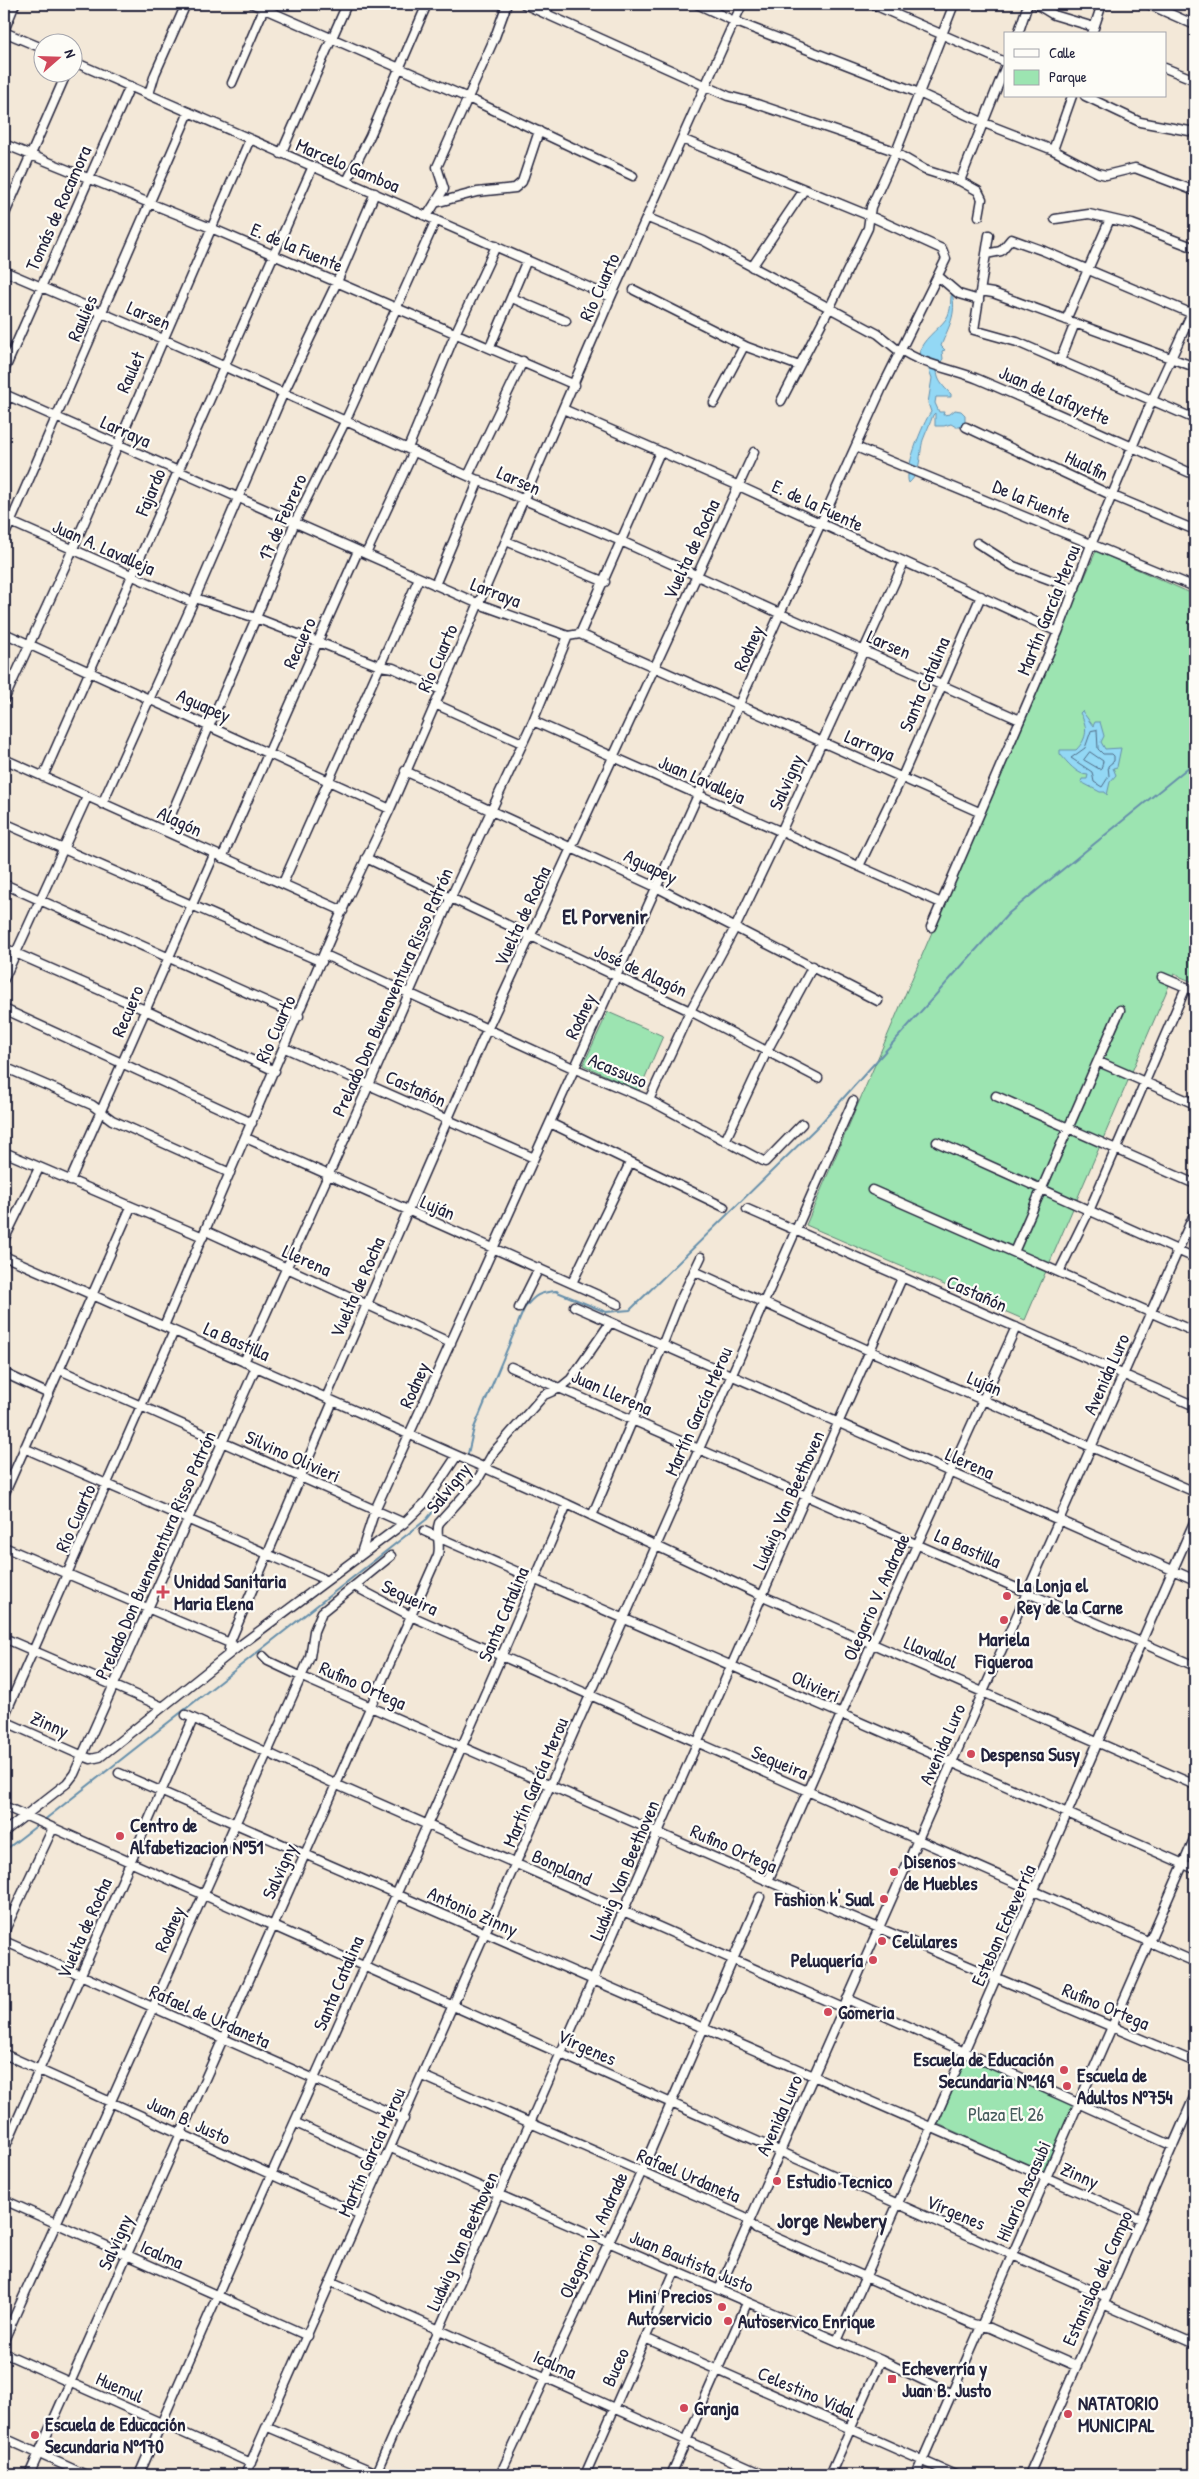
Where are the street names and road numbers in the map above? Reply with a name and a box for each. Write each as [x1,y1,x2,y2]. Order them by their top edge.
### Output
street label: Marcelo Gamboa [292,131,404,199]
street label: Tomás de Rocamora [19,141,97,275]
street label: E. de la Fuente [247,216,348,278]
street label: Río Cuarto [573,249,626,325]
street label: Raulies [61,291,103,345]
street label: Larsen [123,294,175,336]
street label: Raulet [109,347,151,397]
street label: Juan de Lafayette [995,359,1115,431]
street label: Larraya [97,409,156,454]
street label: Hualfin [1061,443,1113,487]
street label: Larsen [493,459,545,501]
street label: Fajardo [128,464,172,520]
street label: 17 de Febrero [251,469,313,564]
street label: E. de la Fuente [768,473,868,538]
street label: De la Fuente [989,473,1076,529]
street label: Vuelta de Rocha [656,494,726,603]
street label: Juan A. Lavalleja [48,513,160,581]
street label: Martín García Merou [1010,541,1086,679]
street label: Larraya [467,571,525,614]
street label: Recuero [276,613,322,673]
street label: Río Cuarto [411,620,464,696]
street label: Rodney [726,621,770,675]
street label: Larsen [863,623,915,665]
street label: Santa Catalina [892,632,956,735]
street label: Aguapey [173,682,235,728]
street label: Larraya [841,723,900,767]
street label: Juan Lavalleja [655,748,750,810]
street label: Salvigny [762,750,810,814]
street label: Alagón [153,799,207,843]
street label: Aguapey [620,842,682,890]
street label: Vuelta de Rocha [487,861,557,970]
street label: Prelado Don Buenaventura Risso Patrón [325,864,459,1120]
street label: José de Alagón [590,937,692,1003]
street label: Recuero [105,981,150,1041]
street label: Rodney [558,989,602,1043]
street label: Río Cuarto [249,991,302,1067]
street label: Acassuso [585,1046,652,1094]
street label: Castañón [381,1063,451,1113]
street label: Luján [417,1188,459,1226]
street label: Vuelta de Rocha [323,1232,391,1341]
street label: Llerena [279,1238,336,1282]
street label: Castañón [942,1268,1012,1318]
street label: La Bastilla [200,1315,275,1367]
street label: Avenida Luro [1077,1329,1136,1419]
street label: Martín García Merou [658,1342,738,1480]
street label: Rodney [392,1358,436,1412]
street label: Juan Llerena [568,1363,657,1422]
street label: Luján [964,1364,1006,1402]
street label: Silvino Olivieri [241,1424,345,1488]
street label: Ludwig Van Beethoven [746,1426,830,1574]
street label: Prelado Don Buenaventura Risso Patrón [88,1427,222,1683]
street label: Llerena [942,1441,999,1485]
street label: Salvigny [420,1457,476,1519]
street label: Río Cuarto [49,1480,102,1556]
street label: La Bastilla [931,1522,1006,1574]
street label: Olegario V. Andrade [836,1529,916,1665]
street label: Santa Catalina [471,1562,535,1665]
street label: Sequeira [378,1573,443,1622]
street label: Llavallol [900,1629,962,1675]
street label: Rufino Ortega [316,1654,411,1716]
street label: Olivieri [787,1664,845,1708]
street label: Avenida Luro [913,1699,972,1789]
street label: Zinny [27,1704,73,1744]
street label: Martín García Merou [496,1713,574,1851]
street label: Sequeira [748,1738,813,1786]
street label: Ludwig Van Beethoven [583,1796,665,1944]
street label: Rufino Ortega [687,1817,782,1879]
street label: Salvigny [255,1839,303,1903]
street label: Bonpland [528,1842,596,1892]
street label: Esteban Echeverría [965,1859,1042,1990]
street label: Vuelta de Rocha [50,1873,118,1982]
street label: Antonio Zinny [424,1880,522,1942]
street label: Rodney [147,1902,191,1956]
street label: Santa Catalina [306,1931,370,2034]
street label: Rufino Ortega [1058,1976,1154,2036]
street label: Rafael de Urdaneta [146,1978,275,2054]
street label: Vírgenes [554,2023,620,2071]
street label: Avenida Luro [750,2070,809,2160]
street label: Martín García Merou [331,2083,411,2221]
street label: Juan B. Justo [143,2089,235,2151]
street label: Hilario Ascasubi [989,2137,1057,2245]
street label: Rafael Urdaneta [633,2142,745,2209]
street label: Zinny [1057,2155,1103,2195]
street label: Ludwig Van Beethoven [420,2167,504,2315]
street label: Olegario V. Andrade [552,2167,634,2302]
street label: Vírgenes [923,2188,989,2236]
street label: Estanislao del Campo [1056,2206,1139,2350]
street label: Salvigny [91,2210,139,2274]
street label: Juan Bautista Justo [626,2223,758,2299]
street label: Icalma [136,2233,188,2275]
street label: Icalma [529,2343,581,2385]
street label: Buceo [595,2343,635,2390]
street label: Celestino Vidal [754,2360,861,2425]
street label: Huemul [92,2365,149,2409]

